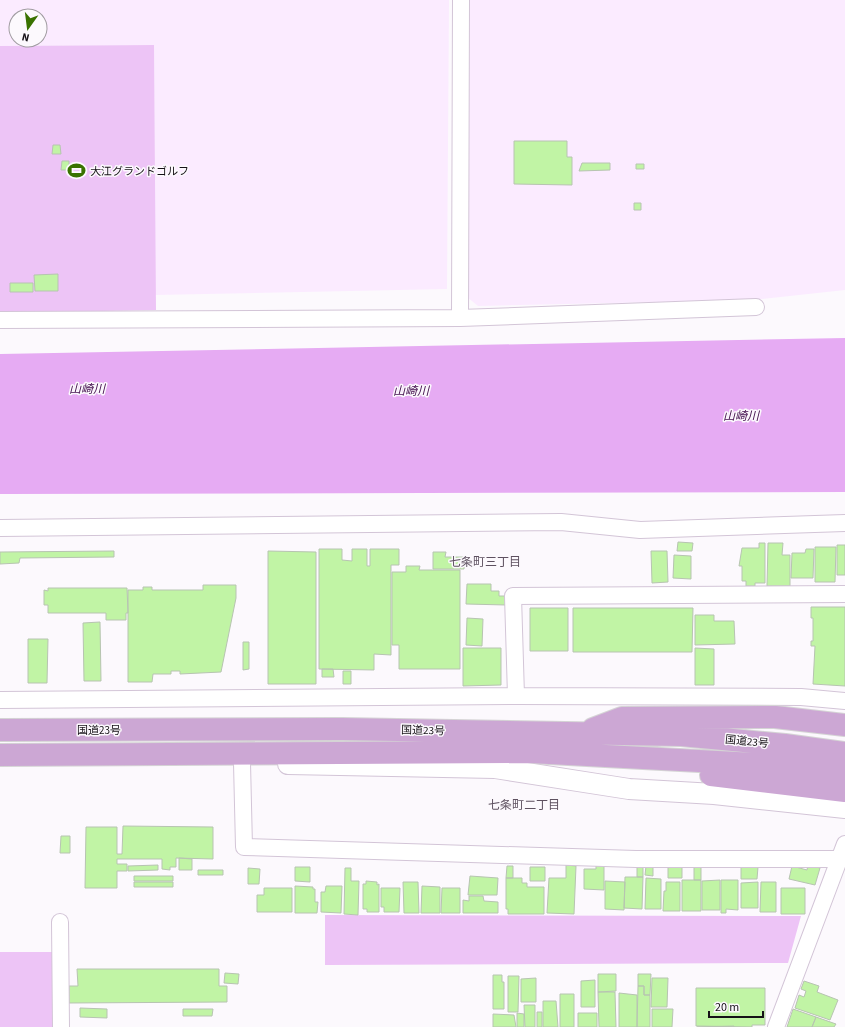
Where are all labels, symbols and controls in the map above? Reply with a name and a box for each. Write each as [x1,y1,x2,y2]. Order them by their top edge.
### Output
north arrow [8,8,48,48]
text: N [20,29,31,45]
sports icon: 大江グランドゴルフ [67,161,87,181]
place label: 大江グランドゴルフ [90,164,189,179]
water label: 山崎川 [69,381,107,398]
water label: 山崎川 [393,383,431,400]
water label: 山崎川 [723,408,761,425]
district label: 七条町三丁目 [449,554,521,571]
street label: 国道23号 [77,723,121,738]
street label: 国道23号 [401,723,445,738]
street label: 国道23号 [724,732,770,751]
district label: 七条町二丁目 [488,797,560,814]
scale bar [709,993,763,1019]
text: 20 m [715,999,739,1016]

